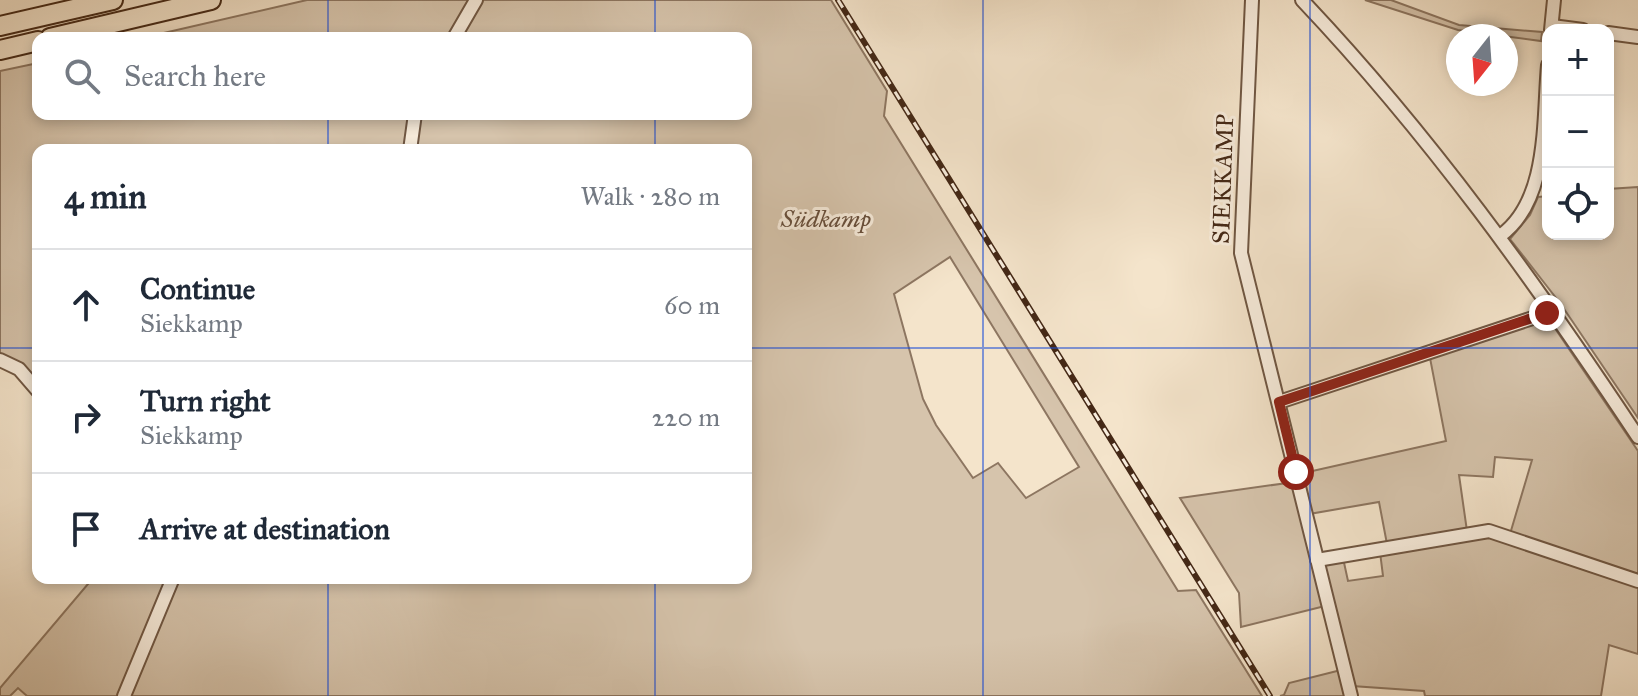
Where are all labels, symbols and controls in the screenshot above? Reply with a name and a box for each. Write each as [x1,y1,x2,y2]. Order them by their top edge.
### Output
north arrow [1446,24,1518,96]
map controls [1542,24,1614,240]
button: + [1542,24,1614,96]
search box [32,32,752,120]
icon: search [60,54,104,98]
text: Search here [124,58,266,94]
button: − [1542,96,1614,168]
street label: SIEKKAMP [1206,113,1240,244]
button: locate [1542,168,1614,240]
text: 4 min [64,176,147,217]
text: Walk · 280 m [580,180,720,212]
park label: Südkamp [780,204,871,234]
text: Continue [140,271,255,307]
icon: ahead [64,283,108,327]
text: 60 m [664,289,720,321]
route end [1529,295,1565,331]
text: Siekkamp [140,307,243,339]
text: Turn right [140,383,271,419]
icon: right [64,395,108,439]
text: 220 m [652,401,720,433]
text: Siekkamp [140,419,243,451]
route start [1278,454,1314,490]
icon: arrive [64,507,108,551]
text: Arrive at destination [140,511,390,547]

